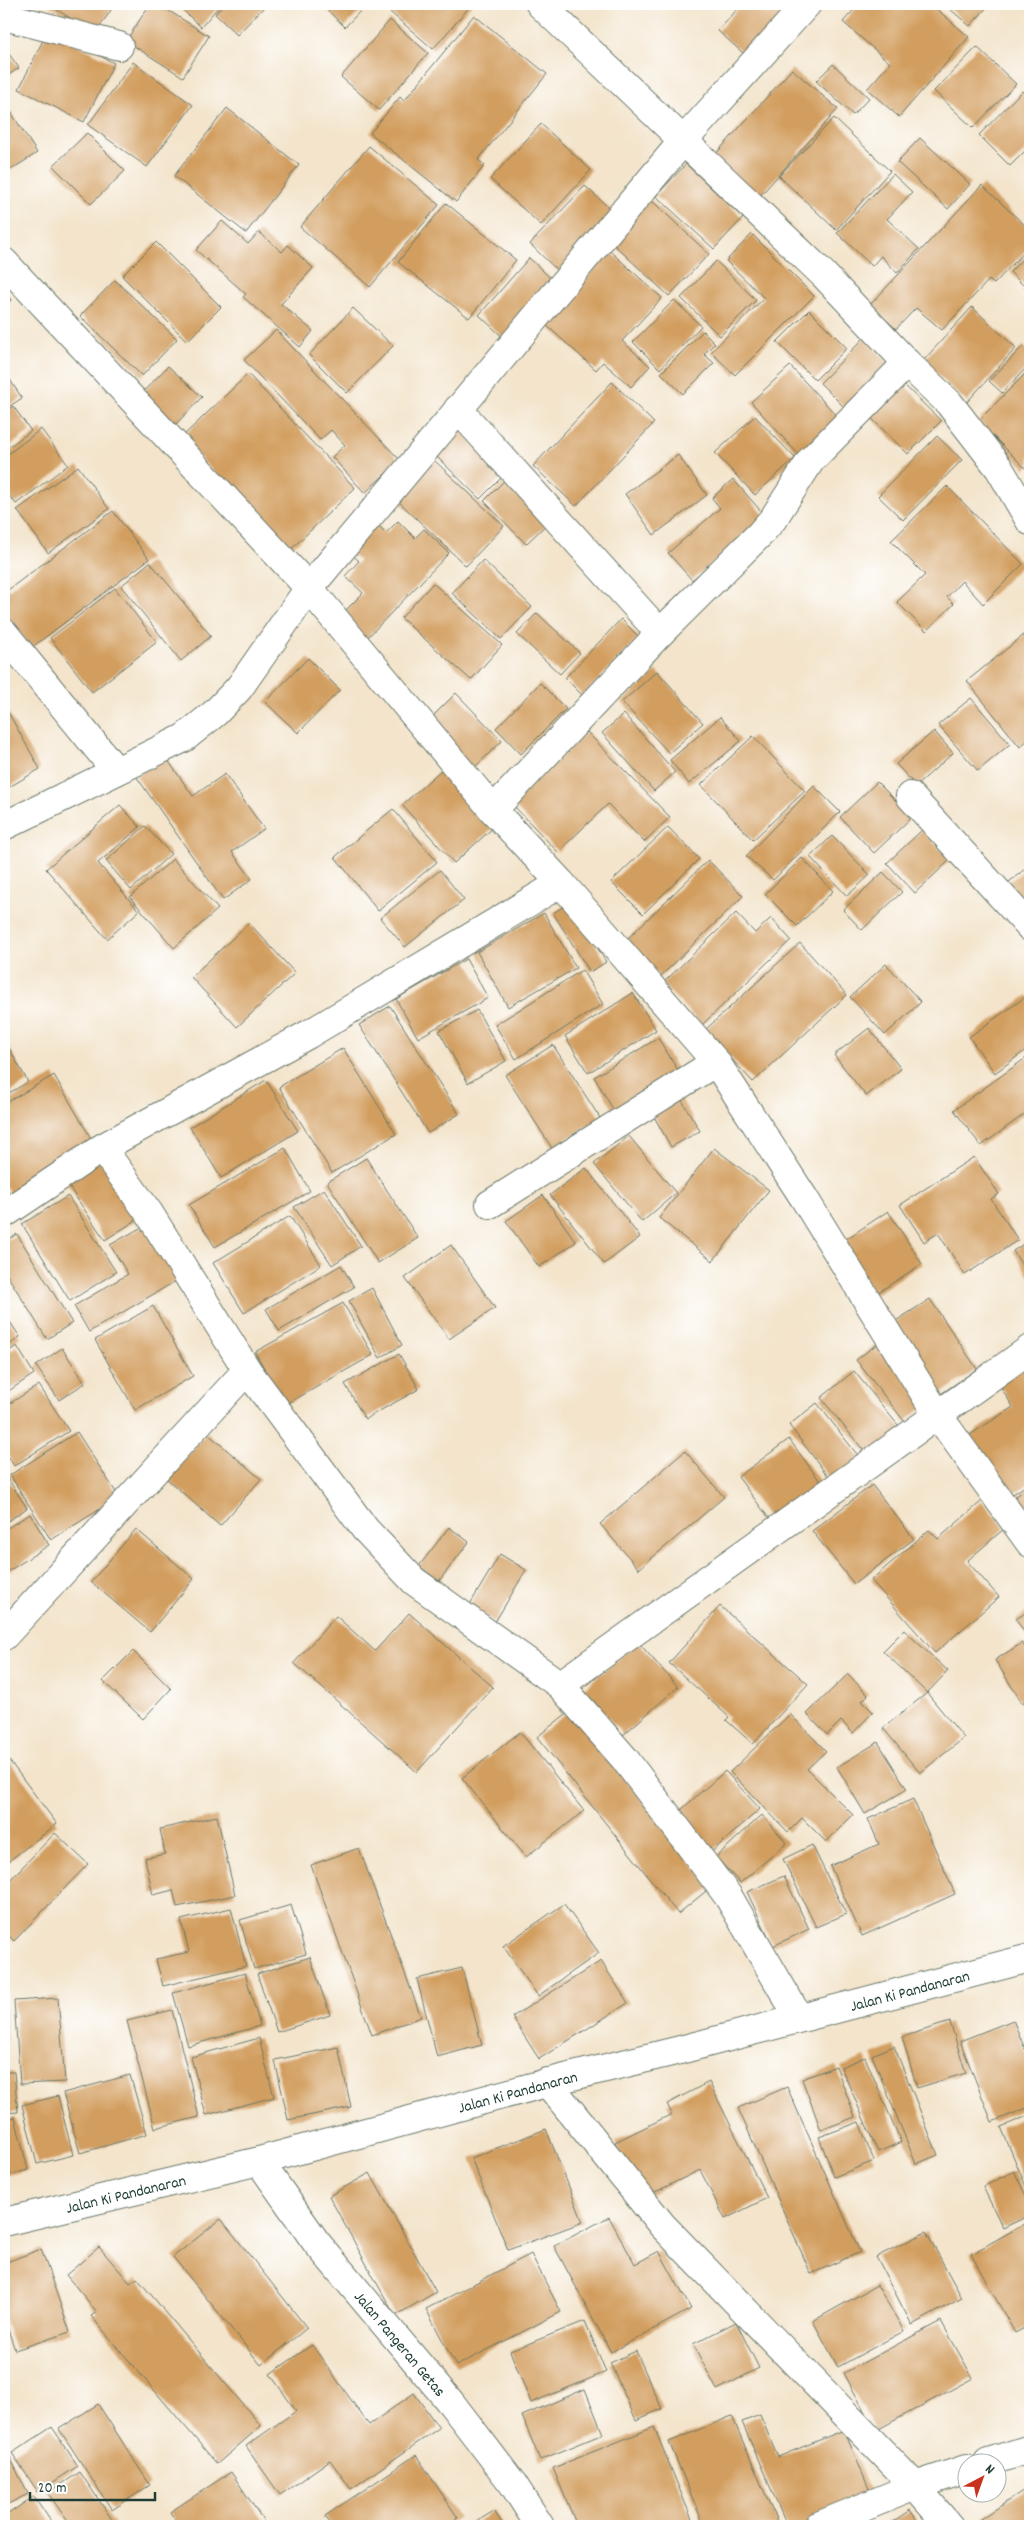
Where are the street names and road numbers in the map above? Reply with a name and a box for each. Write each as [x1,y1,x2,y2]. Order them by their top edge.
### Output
street label: Jalan Ki Pandanaran [848,1965,973,2019]
street label: Jalan Ki Pandanaran [456,2066,580,2120]
street label: Jalan Ki Pandanaran [64,2170,189,2221]
street label: Jalan Pangeran Getas [348,2287,450,2403]

